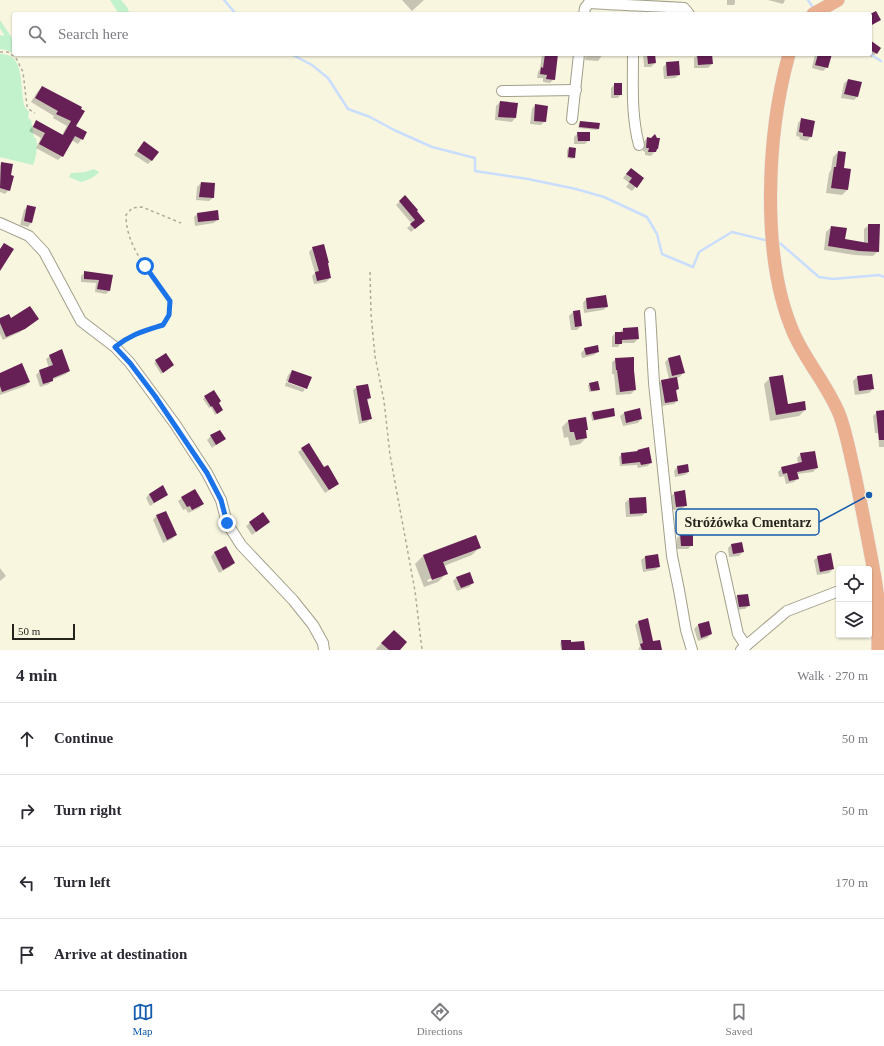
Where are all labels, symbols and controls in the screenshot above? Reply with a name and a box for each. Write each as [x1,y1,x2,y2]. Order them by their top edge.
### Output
search box [12,12,872,56]
icon: search [26,23,48,45]
text: Search here [58,26,128,42]
route start [136,257,154,275]
callout: Stróżówka Cmentarz [676,509,819,535]
route end [218,514,236,532]
text: Stróżówka Cmentarz [684,515,812,530]
map controls [836,566,872,638]
button: locate [836,566,872,602]
button: layers [836,602,872,638]
scale bar [12,622,75,641]
text: 50 m [18,625,40,637]
text: 4 min [16,666,57,685]
text: Walk · 270 m [797,668,868,683]
icon: ahead [16,728,38,750]
text: Continue [54,730,113,746]
text: 50 m [842,731,868,746]
icon: right [16,800,38,822]
text: Turn right [54,802,121,818]
text: 50 m [842,803,868,818]
icon: left [16,872,38,894]
text: Turn left [54,874,111,890]
text: 170 m [835,875,868,890]
icon: arrive [16,944,38,966]
text: Arrive at destination [54,946,187,962]
tab: Map [132,1001,154,1037]
tab: Directions [417,1001,462,1037]
tab: Saved [726,1001,752,1037]

